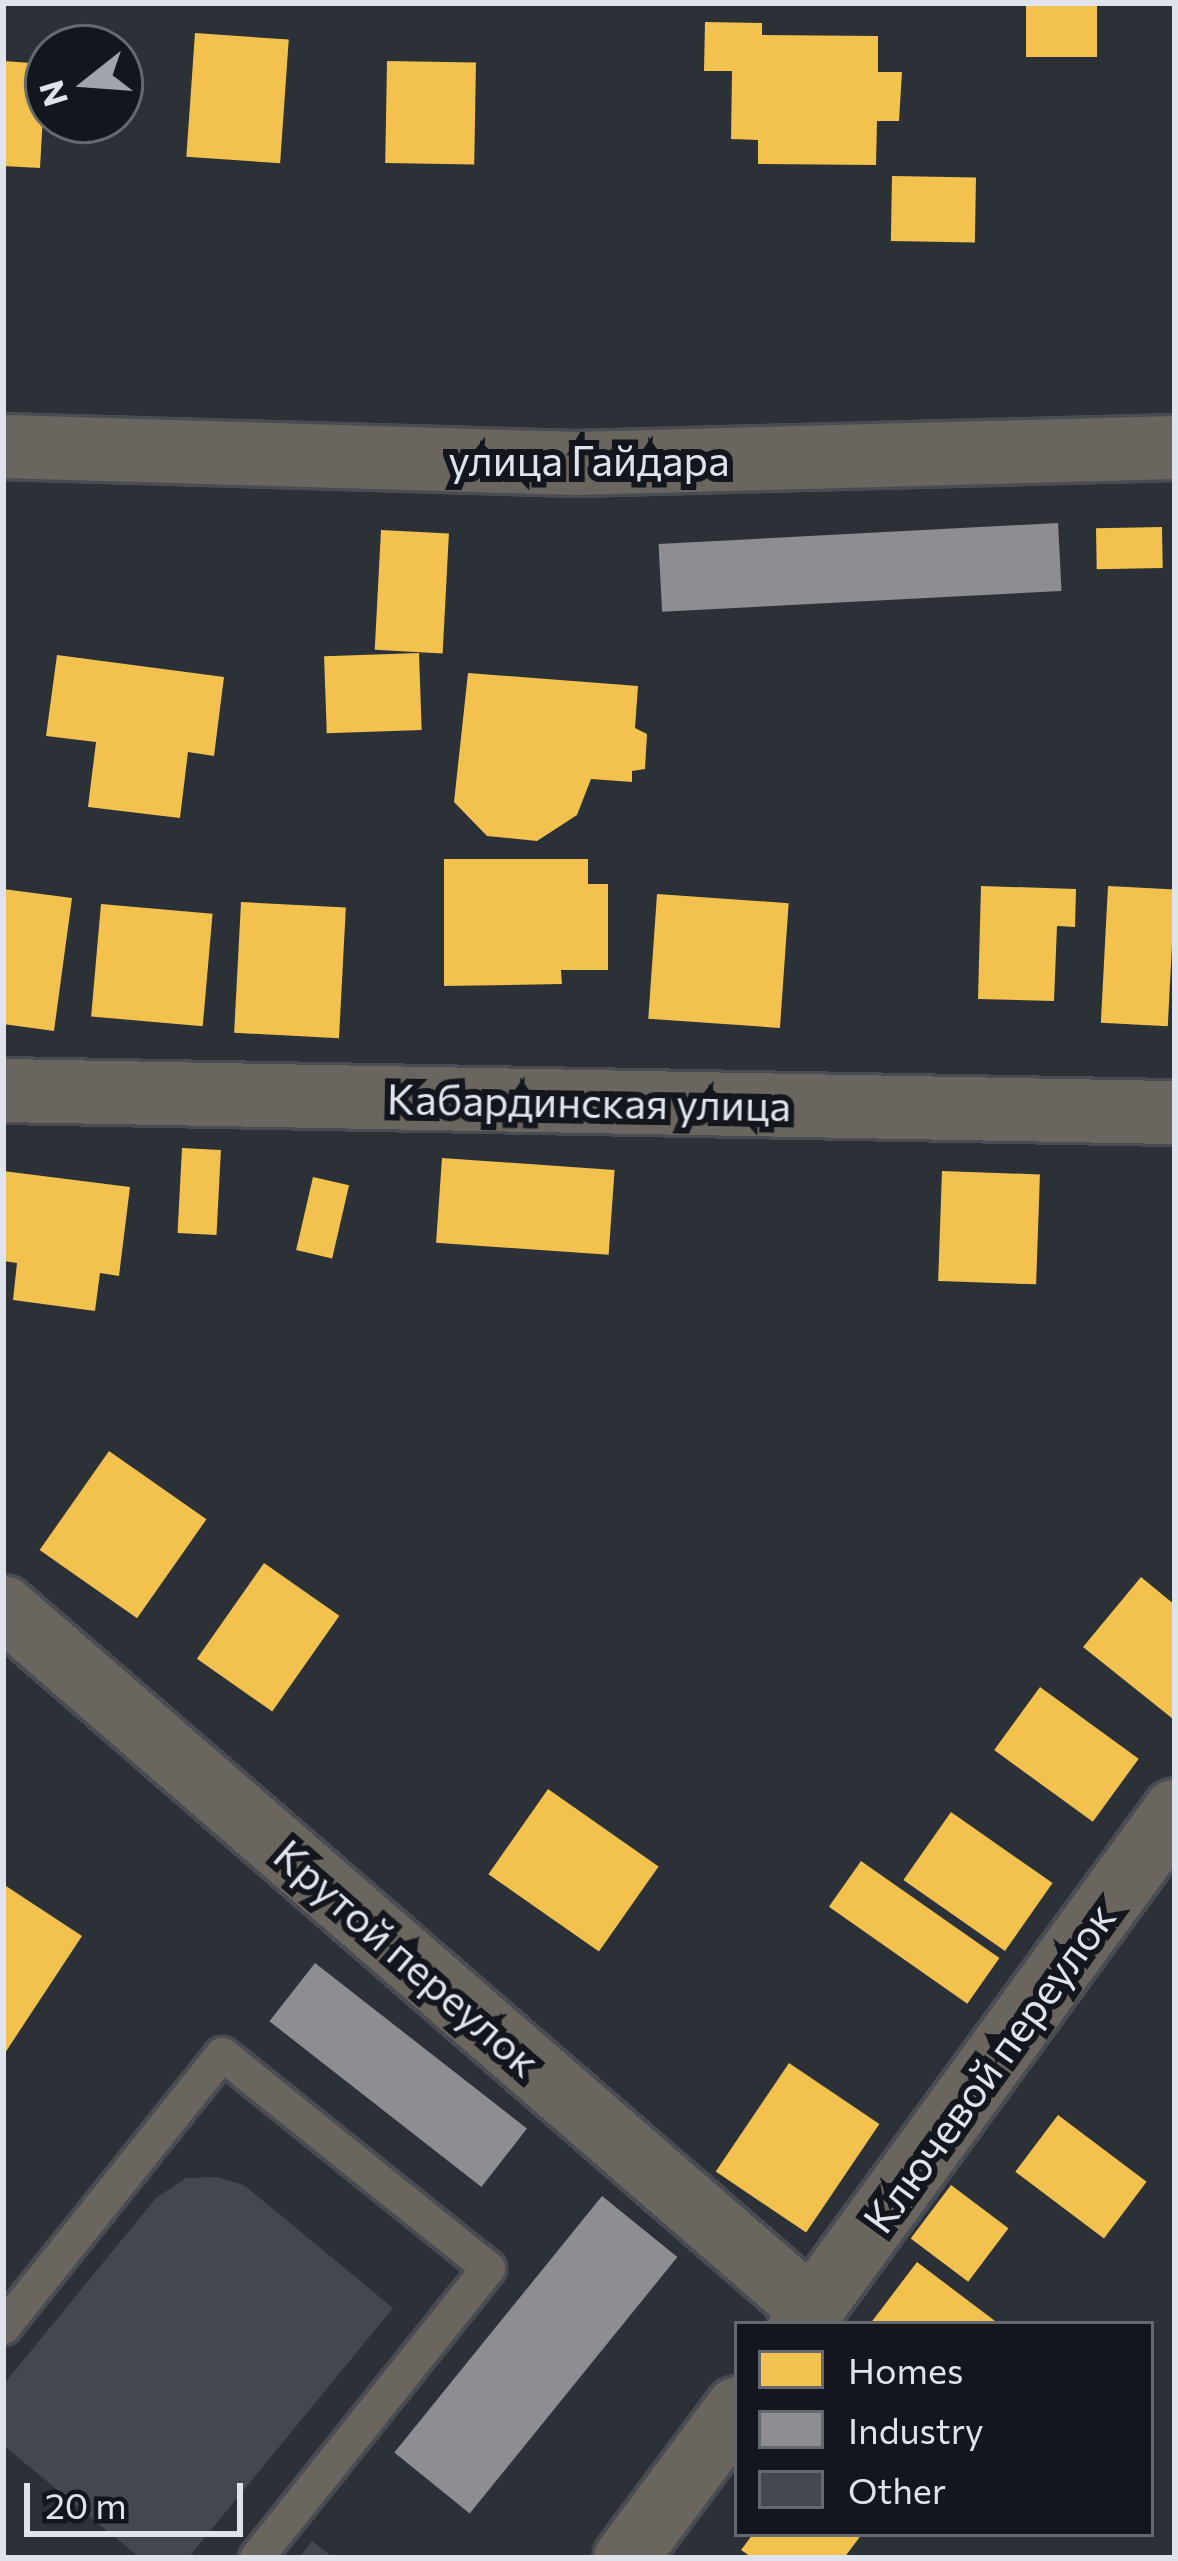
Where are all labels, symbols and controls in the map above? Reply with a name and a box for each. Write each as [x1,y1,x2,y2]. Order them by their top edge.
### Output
north arrow [24,24,144,144]
text: N [29,76,75,112]
street label: улица Гайдара [448,434,730,484]
street label: Кабардинская улица [386,1072,792,1130]
street label: Крутой переулок [265,1828,551,2086]
street label: Ключевой переулок [851,1892,1125,2242]
legend [734,2321,1154,2537]
text: Homes [848,2347,963,2391]
text: Industry [848,2407,984,2451]
scale bar [30,2459,249,2533]
text: Other [848,2467,946,2511]
text: 20 m [45,2482,127,2526]

